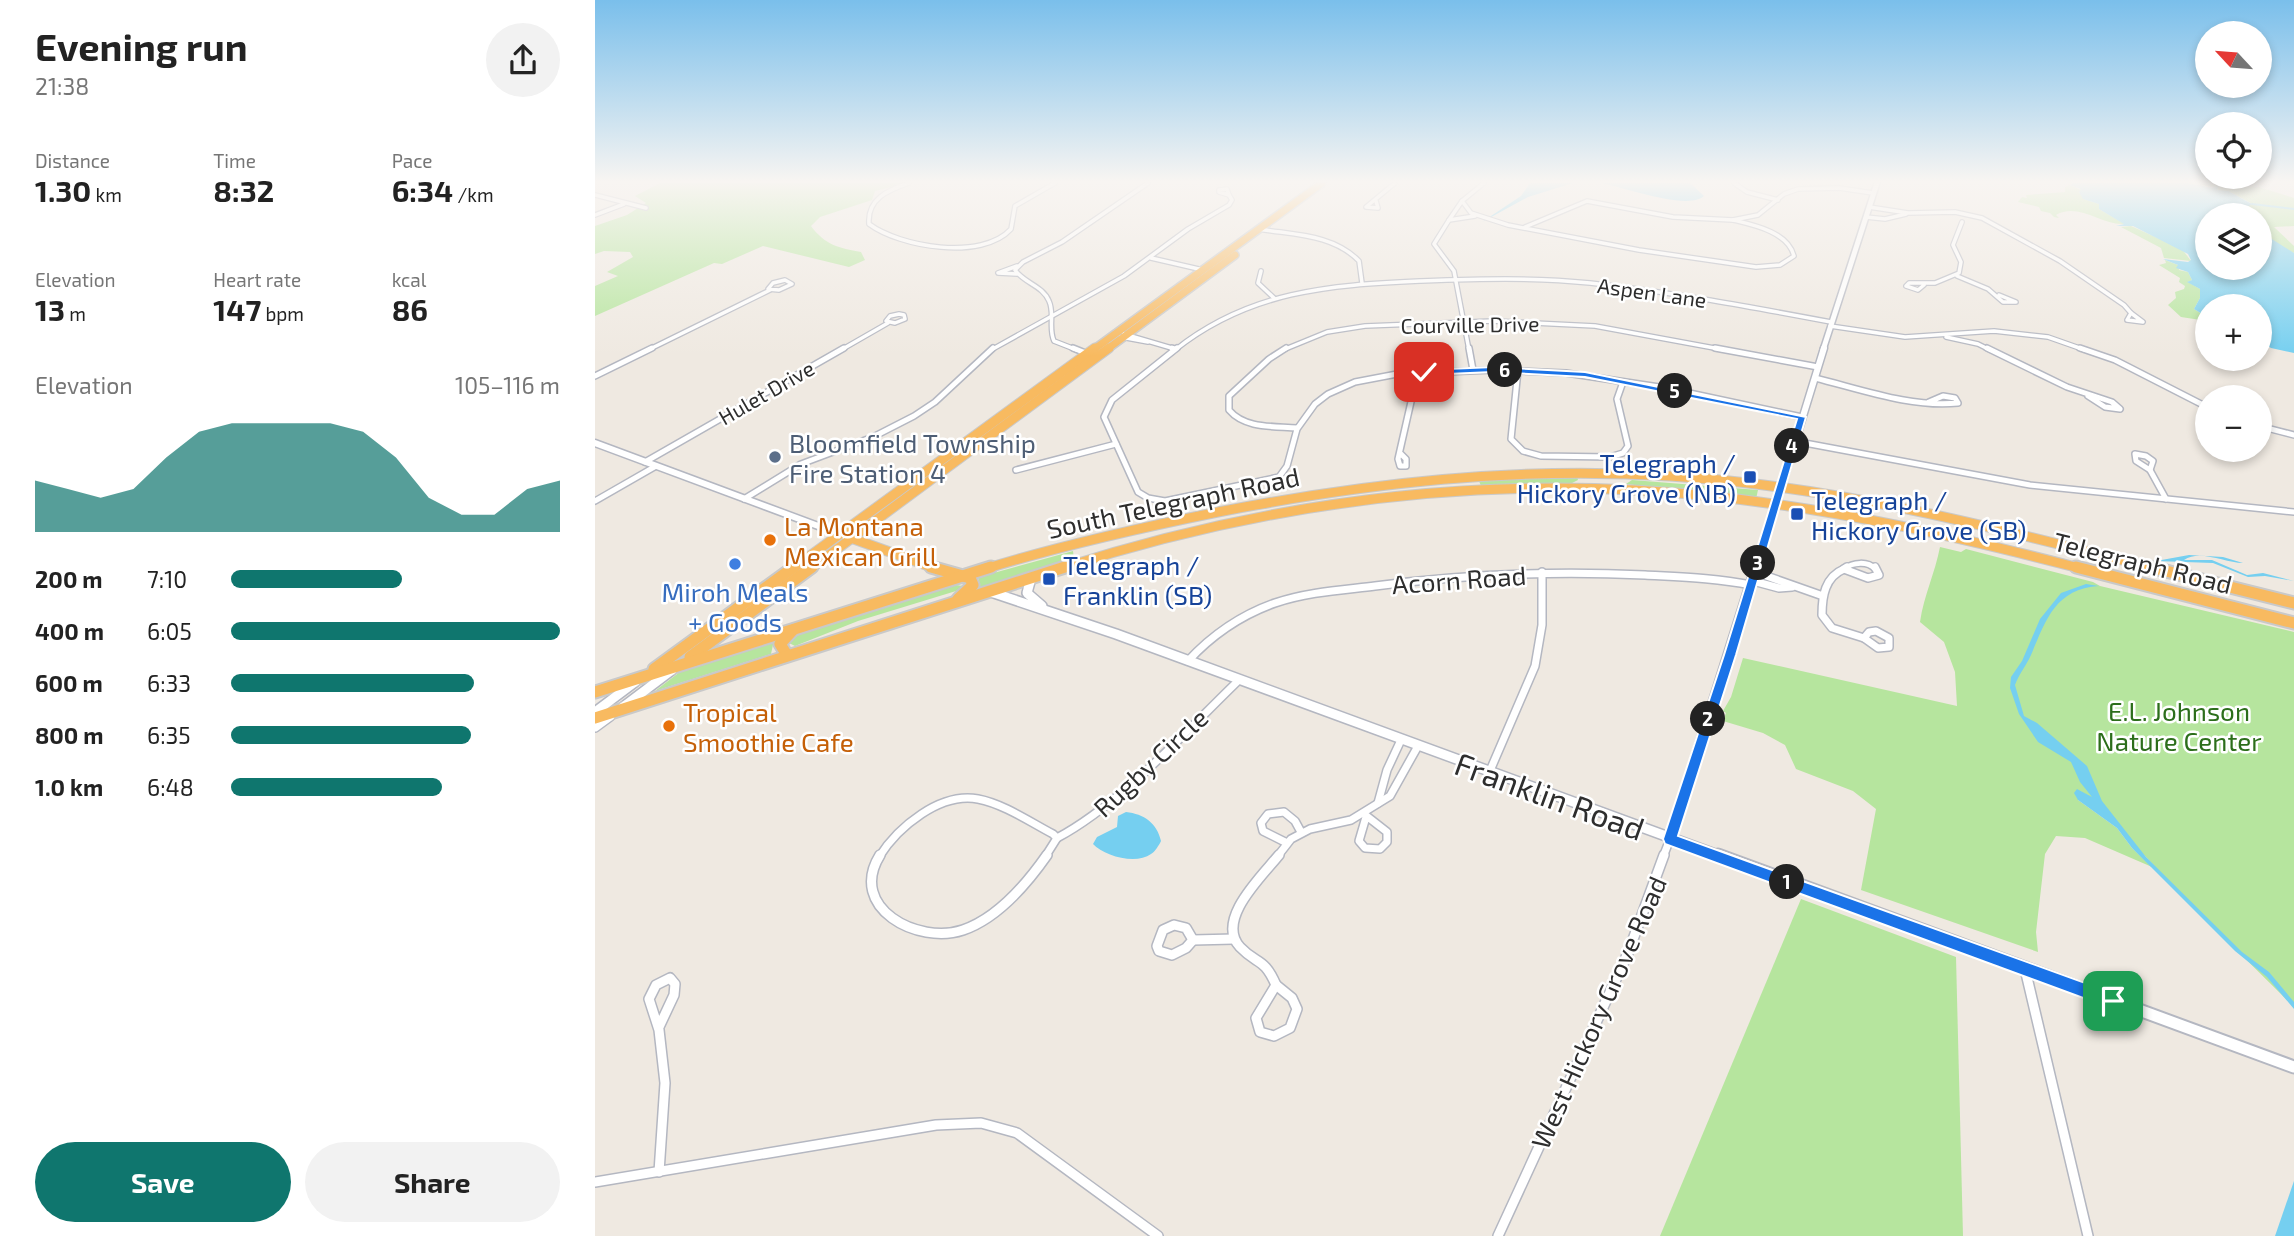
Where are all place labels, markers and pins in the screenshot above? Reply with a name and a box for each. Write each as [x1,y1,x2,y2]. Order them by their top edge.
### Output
pin [1394,342,1454,402]
pin: 6 [1487,352,1523,388]
pin: 5 [1657,374,1693,408]
place label: Bloomfield Township Fire Station 4 [789,427,1036,488]
pin: 4 [1775,428,1809,464]
place label: Telegraph / Hickory Grove (NB) [1517,447,1736,508]
marker: Bloomfield Township Fire Station 4 [767,449,783,465]
marker: Telegraph / Hickory Grove (NB) [1742,469,1758,485]
place label: Telegraph / Hickory Grove (SB) [1811,484,2027,545]
marker: Telegraph / Hickory Grove (SB) [1789,506,1805,522]
place label: La Montana Mexican Grill [784,510,938,571]
marker: La Montana Mexican Grill [762,532,778,548]
pin: 3 [1741,546,1775,580]
place label: Telegraph / Franklin (SB) [1063,549,1212,610]
marker: Miroh Meals + Goods [727,556,743,572]
marker: Telegraph / Franklin (SB) [1041,571,1057,587]
place label: Miroh Meals + Goods [662,576,808,637]
place label: Tropical Smoothie Cafe [683,696,854,757]
pin: 2 [1691,702,1725,736]
marker: Tropical Smoothie Cafe [661,718,677,734]
pin: 1 [1769,864,1805,900]
pin [2083,971,2143,1031]

